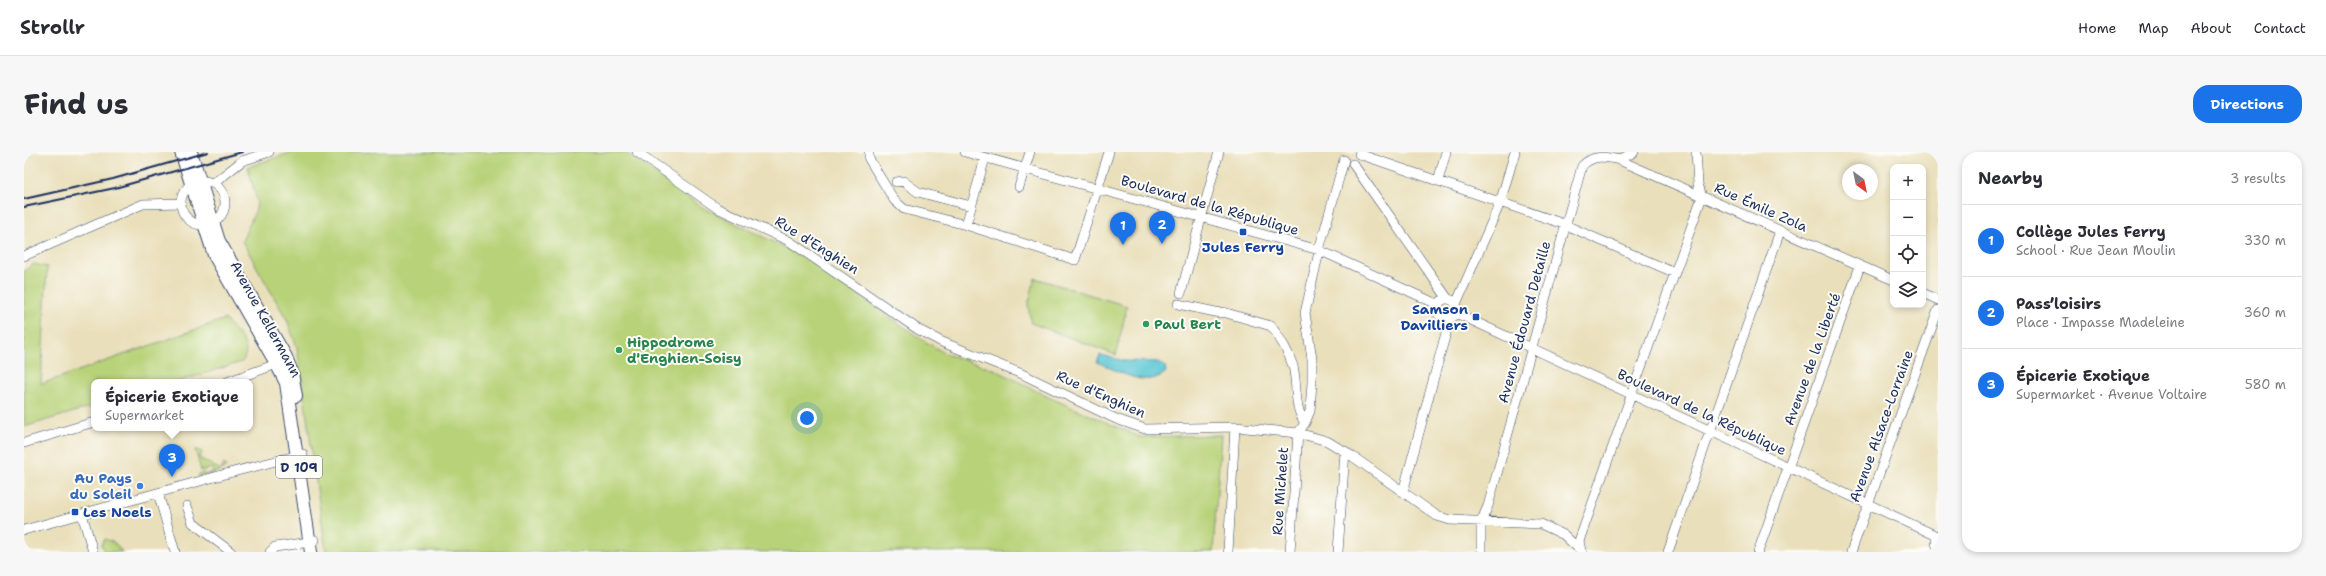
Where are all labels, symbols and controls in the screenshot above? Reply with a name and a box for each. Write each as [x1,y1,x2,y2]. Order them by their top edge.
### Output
text: Strollr [20,15,85,40]
text: Home [2078,19,2117,37]
text: Map [2139,19,2169,37]
text: About [2191,19,2232,37]
text: Contact [2254,19,2306,37]
text: Find us [24,85,129,123]
button: Directions [2193,85,2302,123]
north arrow [1842,164,1878,200]
map controls [1890,164,1926,308]
button: + [1890,164,1926,200]
text: Nearby [1978,167,2043,189]
text: 3 results [2230,170,2286,187]
street label: Boulevard de la République [1119,171,1301,239]
street label: Rue Émile Zola [1712,178,1811,236]
button: − [1890,200,1926,236]
pin: 2 [1149,211,1175,244]
street label: Rue d'Enghien [772,212,863,278]
pin: 1 [1110,212,1136,245]
text: Collège Jules Ferry [2016,222,2166,242]
marker: Jules Ferry [1238,227,1248,237]
text: 1 [1988,232,1994,249]
text: 330 m [2244,232,2286,249]
button: locate [1890,236,1926,272]
place label: Jules Ferry [1202,238,1284,256]
street label: Avenue Édouard Detaille [1494,239,1554,405]
text: School · Rue Jean Moulin [2016,242,2176,259]
street label: Avenue Kellermann [227,258,306,381]
button: layers [1890,272,1926,308]
street label: Avenue de la Liberté [1780,290,1844,428]
text: Pass’loisirs [2016,294,2101,314]
place label: Samson Davilliers [1400,300,1468,334]
text: 2 [1986,304,1996,321]
text: 360 m [2244,304,2286,321]
marker: Samson Davilliers [1471,312,1481,322]
text: Place · Impasse Madeleine [2016,314,2185,331]
place label: Paul Bert [1154,315,1221,333]
marker: Paul Bert [1141,319,1151,329]
place label: Hippodrome d'Enghien-Soisy [627,333,742,367]
marker: Hippodrome d'Enghien-Soisy [614,345,624,355]
street label: Avenue Alsace-Lorraine [1845,347,1917,505]
street label: Boulevard de la République [1615,365,1789,459]
street label: Rue d'Enghien [1054,366,1149,422]
text: Épicerie Exotique [2016,366,2150,386]
text: 3 [1986,376,1996,393]
text: 580 m [2245,376,2286,393]
popup [91,379,253,431]
text: Supermarket · Avenue Voltaire [2016,386,2207,403]
text: Épicerie Exotique [105,387,239,407]
text: Supermarket [105,407,184,424]
your location [797,408,817,428]
pin: 3 [159,444,185,477]
street label: Rue Michelet [1268,446,1292,536]
road number: D 109 [276,456,322,478]
place label: Au Pays du Soleil [70,469,132,503]
marker: Au Pays du Soleil [135,481,145,491]
place label: Les Noels [83,503,152,521]
marker: Les Noels [70,507,80,517]

